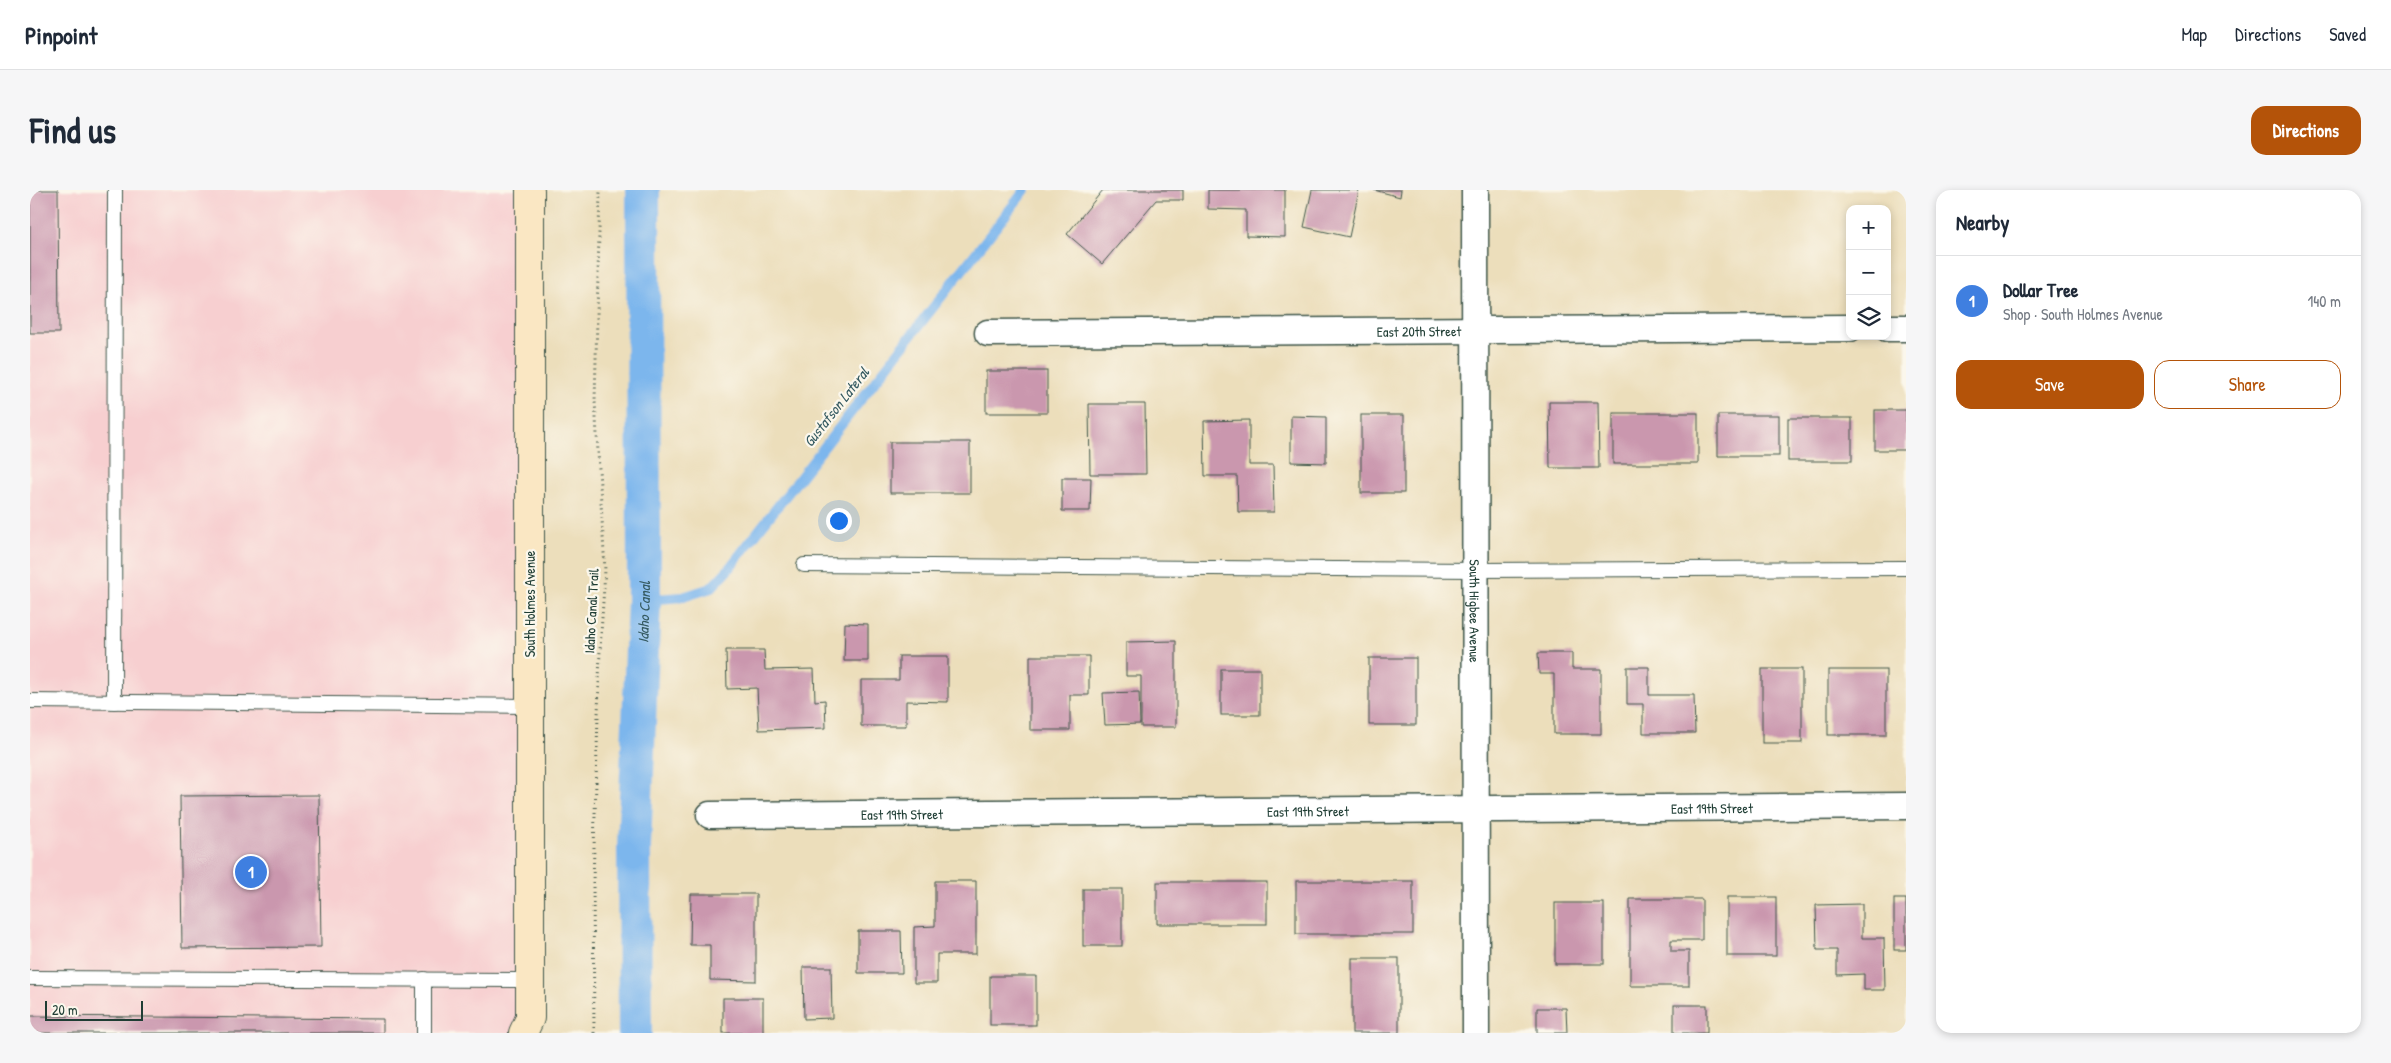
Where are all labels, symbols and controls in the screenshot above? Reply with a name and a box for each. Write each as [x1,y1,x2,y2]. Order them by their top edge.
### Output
text: Pinpoint [25,19,97,51]
text: Map [2182,22,2207,47]
text: Directions [2235,22,2301,47]
text: Saved [2329,22,2366,47]
button: Directions [2251,106,2361,155]
text: Find us [30,107,116,154]
map controls [1846,205,1891,340]
button: + [1846,205,1891,250]
text: Nearby [1956,208,2009,237]
button: − [1846,250,1891,295]
text: Dollar Tree [2003,277,2078,303]
text: 1 [1969,290,1975,312]
text: 140 m [2307,290,2341,312]
button: layers [1846,295,1891,340]
text: Shop · South Holmes Avenue [2003,303,2163,325]
street label: East 20th Street [1377,321,1462,340]
button: Save [1956,360,2144,409]
button: Share [2154,360,2341,409]
water label: Gustafson Lateral [798,362,874,451]
your location [826,508,852,534]
street label: South Holmes Avenue [520,550,539,657]
street label: South Higbee Avenue [1465,559,1485,663]
street label: Idaho Canal Trail [579,568,603,654]
water label: Idaho Canal [632,580,655,644]
street label: East 19th Street [1671,798,1753,817]
street label: East 19th Street [1267,801,1349,820]
street label: East 19th Street [861,804,943,823]
pin: 1 [235,853,267,891]
scale bar [45,998,142,1021]
text: 20 m [52,1000,78,1019]

